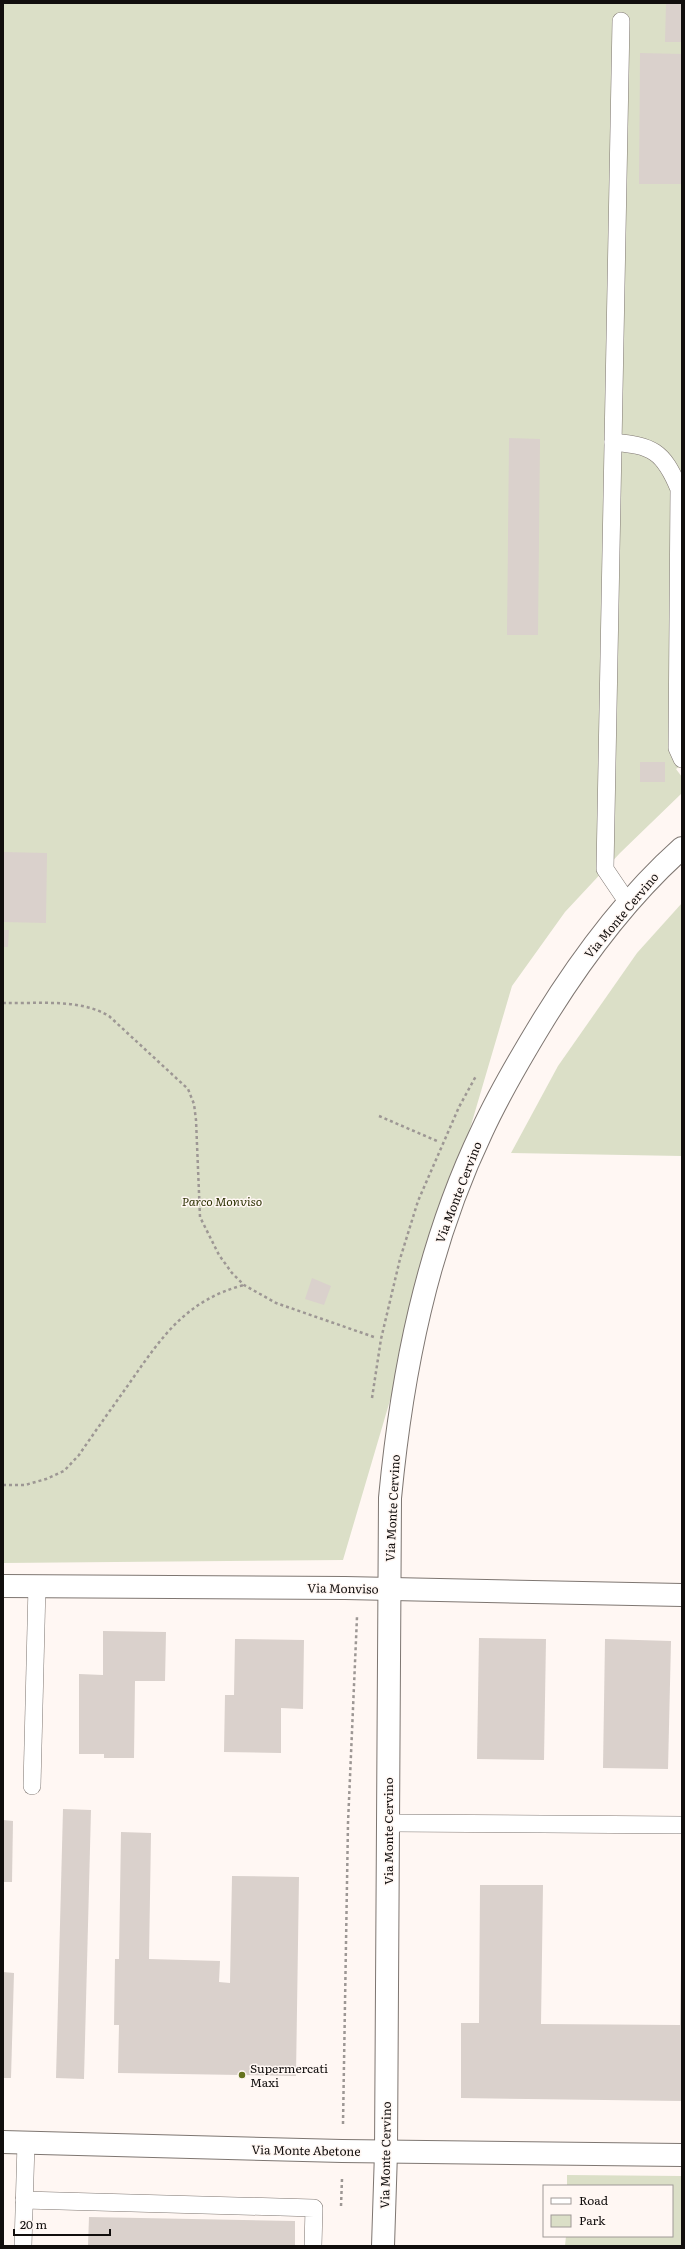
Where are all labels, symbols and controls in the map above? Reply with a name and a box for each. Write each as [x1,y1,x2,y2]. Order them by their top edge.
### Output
street label: Via Monte Cervino [580,868,662,962]
street label: Via Monte Cervino [430,1139,486,1245]
park label: Parco Monviso [182,1192,262,1210]
street label: Via Monte Cervino [380,1454,404,1562]
street label: Via Monviso [307,1578,379,1598]
street label: Via Monte Cervino [379,1777,397,1885]
place label: Supermercati Maxi [250,2059,328,2091]
marker: Supermercati Maxi [237,2070,247,2080]
street label: Via Monte Cervino [375,2101,395,2209]
street label: Via Monte Abetone [251,2140,361,2160]
legend [543,2185,673,2237]
text: Road [579,2191,609,2209]
scale bar [14,2211,110,2237]
text: Park [579,2211,606,2229]
text: 20 m [20,2215,47,2233]

